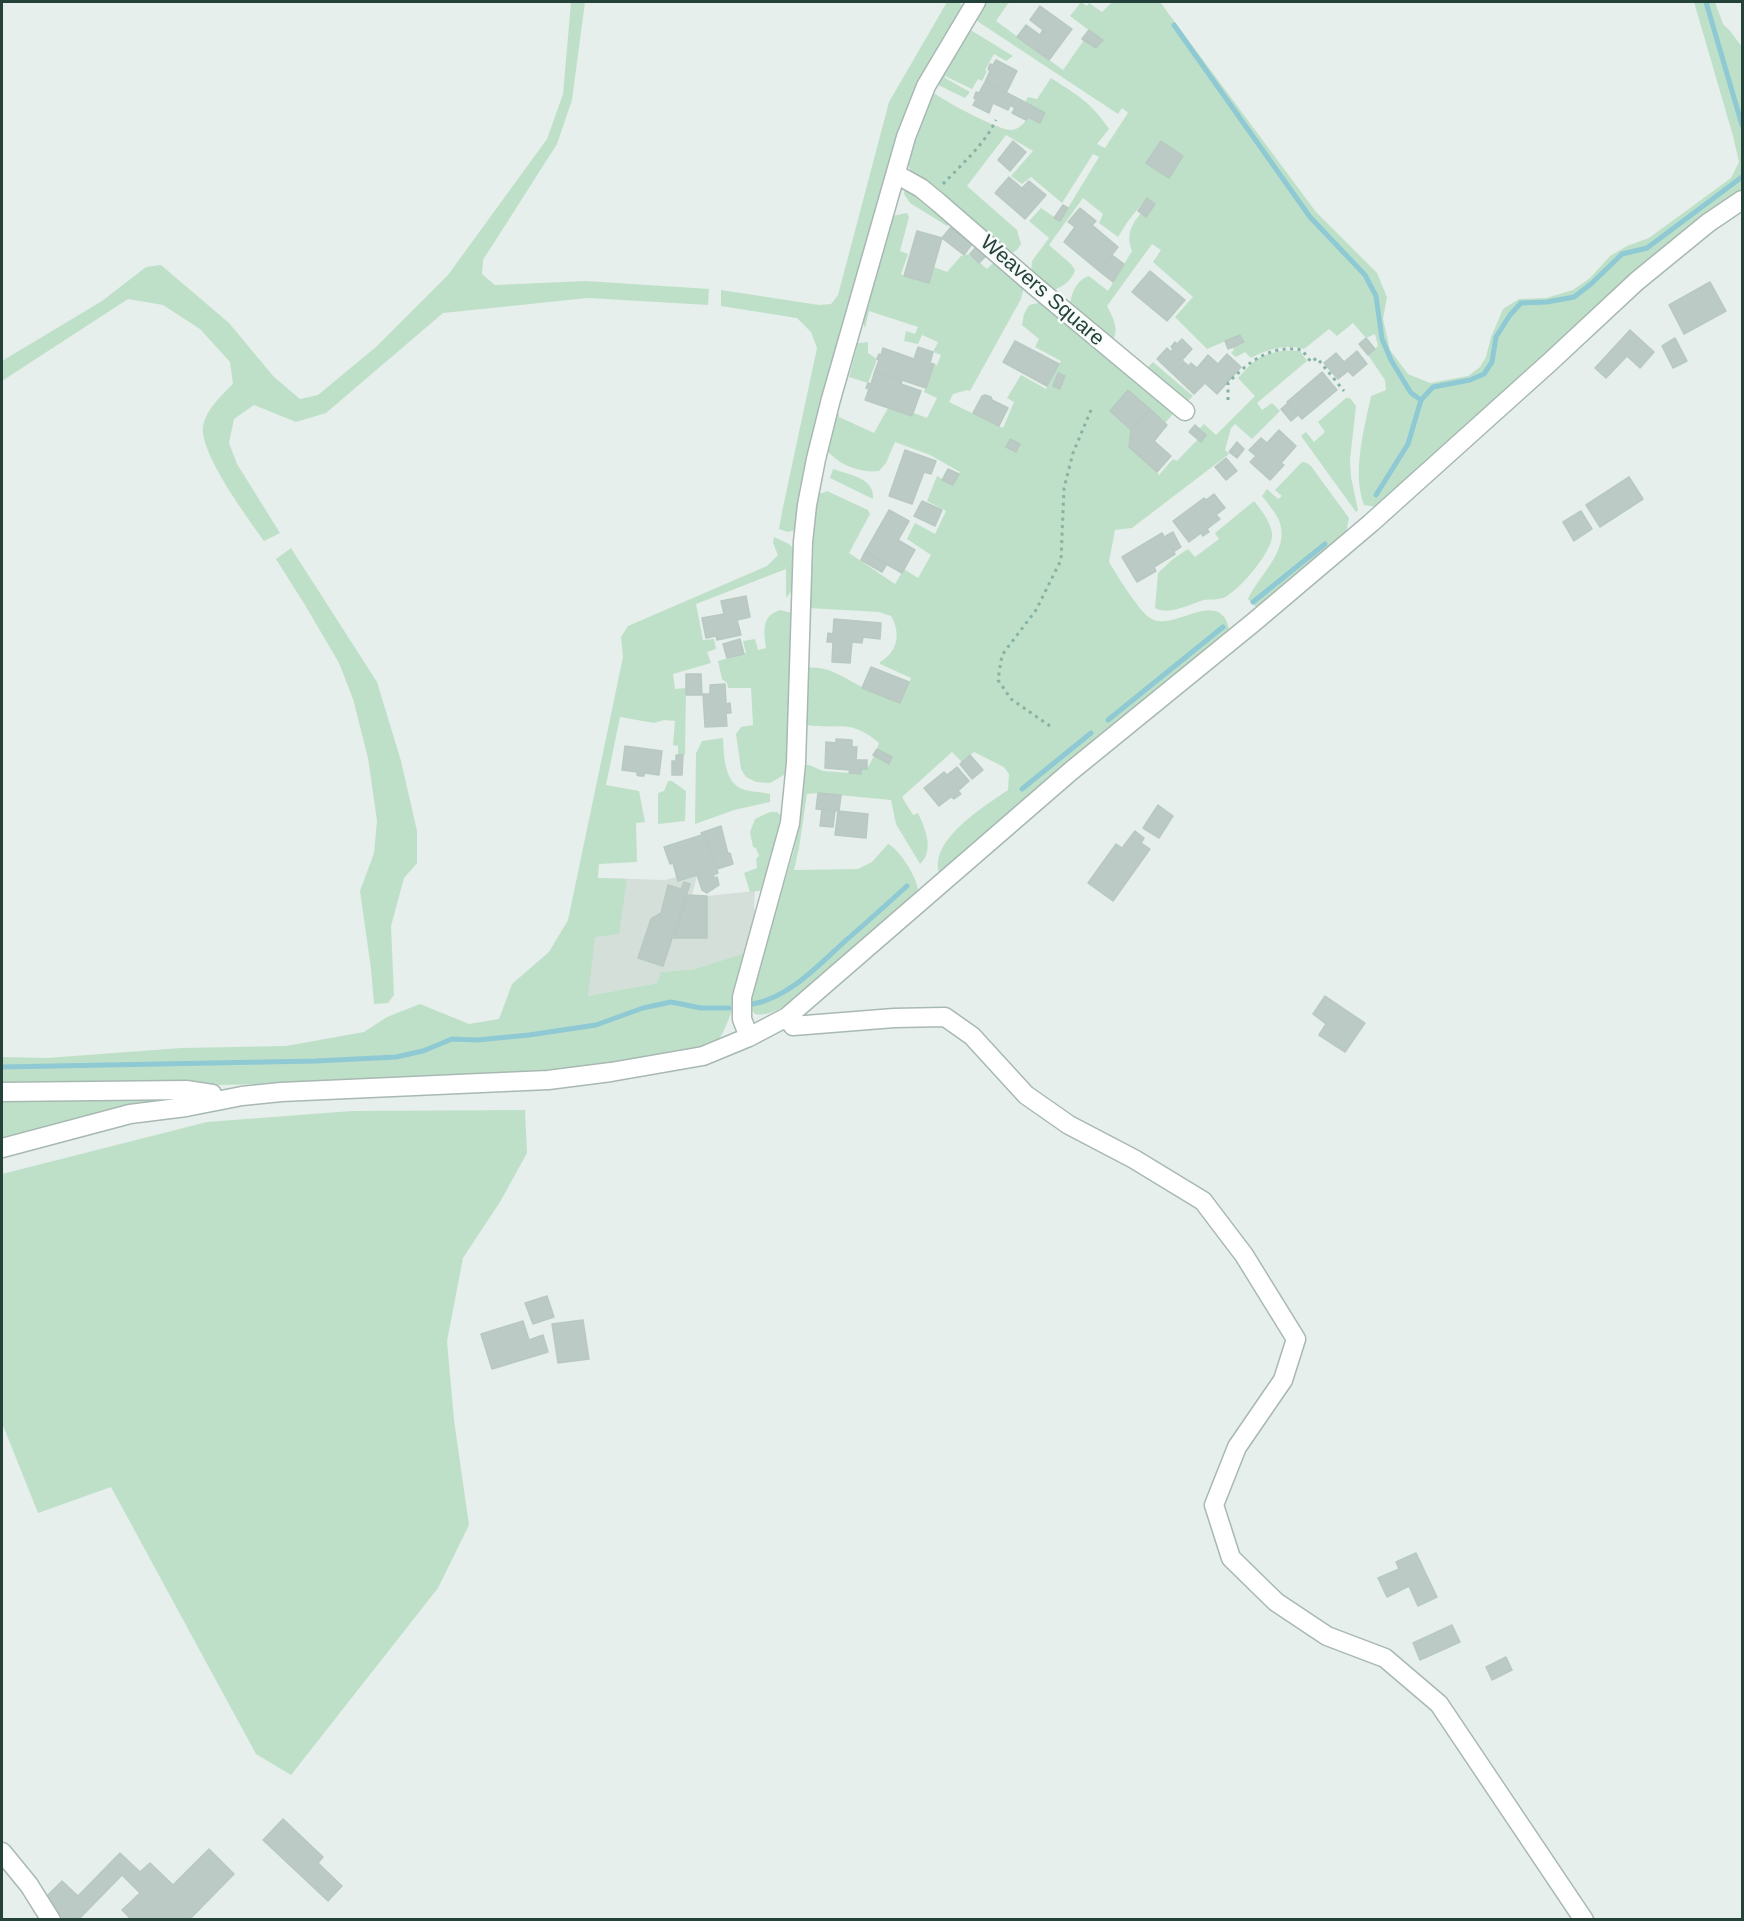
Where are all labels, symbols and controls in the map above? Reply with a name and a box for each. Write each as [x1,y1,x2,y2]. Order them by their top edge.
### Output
street label: Weavers Square [975,230,1109,352]

